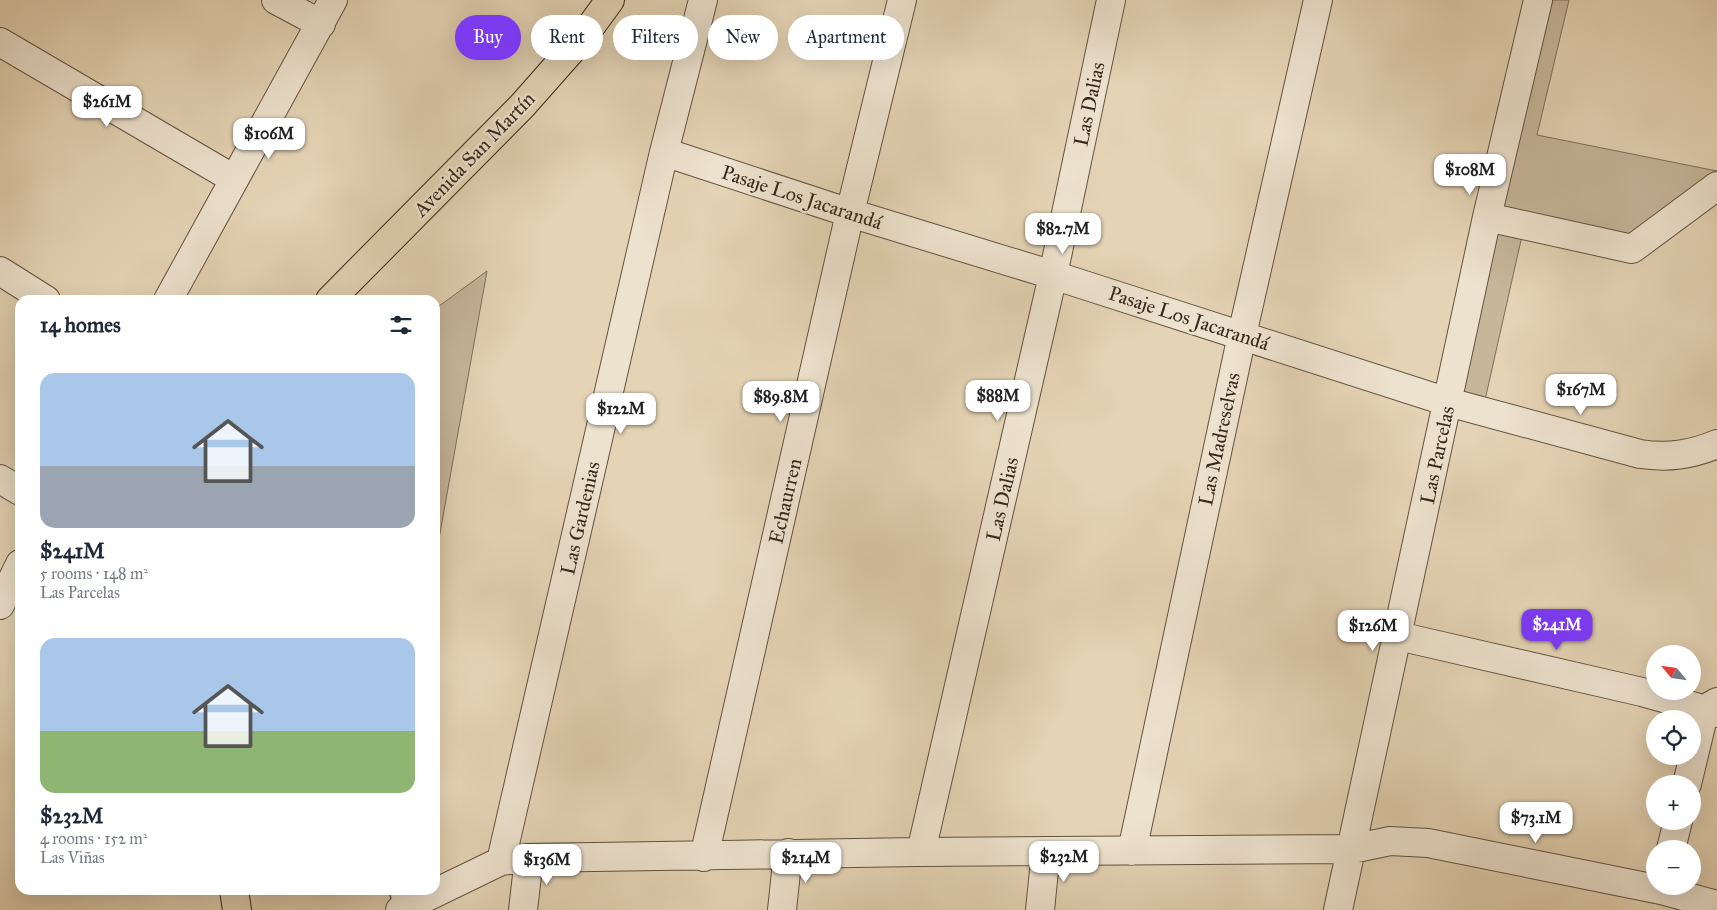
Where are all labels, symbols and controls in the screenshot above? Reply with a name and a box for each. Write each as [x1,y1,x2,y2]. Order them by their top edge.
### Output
chip: Buy [455,15,521,60]
chip: Rent [531,15,603,60]
chip: Filters [613,15,698,60]
chip: New [708,15,778,60]
chip: Apartment [788,15,904,60]
street label: Las Dalias [1068,60,1110,148]
pin: $261M [72,86,142,128]
street label: Avenida San Martín [408,86,540,222]
text: $261M [83,92,131,111]
pin: $106M [234,118,304,160]
text: $106M [244,124,294,143]
pin: $108M [1435,154,1505,196]
street label: Pasaje Los Jacarandá [718,160,886,235]
text: $108M [1445,160,1495,179]
pin: $82.7M [1022,212,1104,255]
text: $82.7M [1036,219,1090,238]
street label: Pasaje Los Jacarandá [1105,281,1273,356]
icon: filters [387,311,415,339]
text: 14 homes [40,312,121,338]
street label: Las Madreselvas [1193,370,1245,508]
pin: $167M [1546,374,1616,416]
pin: $89.8M [740,380,822,423]
pin: $88M [968,380,1028,422]
text: $167M [1556,380,1606,399]
text: $88M [976,386,1020,405]
text: $89.8M [753,387,809,406]
pin: $122M [586,392,656,435]
text: $122M [597,399,645,418]
street label: Las Parcelas [1415,404,1459,506]
icon: home [183,406,273,496]
street label: Las Dalias [981,455,1023,543]
street label: Echaurren [764,456,807,546]
street label: Las Gardenias [555,459,605,577]
text: $241M [40,538,105,564]
text: 5 rooms · 148 m² [40,564,148,583]
text: Las Parcelas [40,583,120,602]
pin: $241M [1522,608,1592,651]
pin: $126M [1338,610,1408,652]
text: $241M [1532,615,1582,634]
text: $126M [1349,616,1397,635]
north arrow [1646,645,1701,700]
map controls [1646,645,1701,895]
icon: home [183,671,273,761]
button: locate [1646,710,1701,765]
button: + [1646,775,1701,830]
pin: $73.1M [1495,802,1577,844]
text: $232M [40,803,103,829]
text: $73.1M [1511,808,1561,827]
text: 4 rooms · 152 m² [40,829,147,848]
pin: $232M [1029,840,1099,883]
button: − [1646,840,1701,895]
pin: $214M [771,842,841,884]
pin: $136M [512,844,582,886]
text: $232M [1040,847,1088,866]
text: Las Viñas [40,848,105,867]
text: $214M [781,848,831,867]
text: $136M [523,850,571,869]

